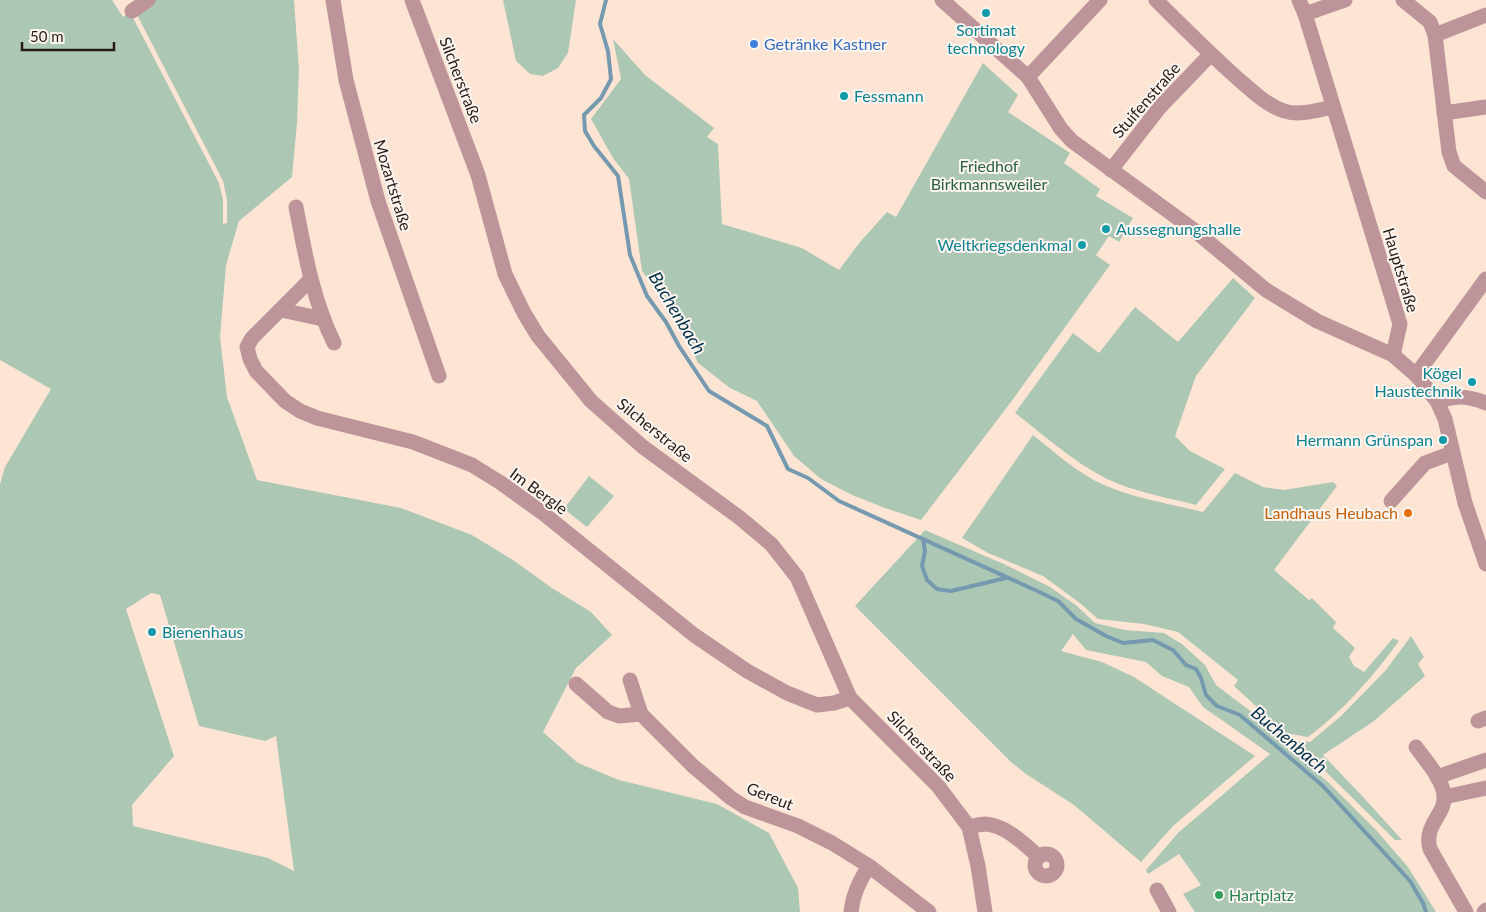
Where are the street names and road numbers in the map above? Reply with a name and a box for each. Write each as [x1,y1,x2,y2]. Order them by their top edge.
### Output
street label: Silcherstraße [436,34,487,126]
street label: Stuifenstraße [1108,58,1183,141]
street label: Mozartstraße [371,137,416,233]
street label: Hauptstraße [1380,225,1423,314]
street label: Silcherstraße [614,394,697,466]
street label: Im Bergle [507,463,572,518]
street label: Silcherstraße [884,706,961,785]
street label: Gereut [744,778,797,814]

